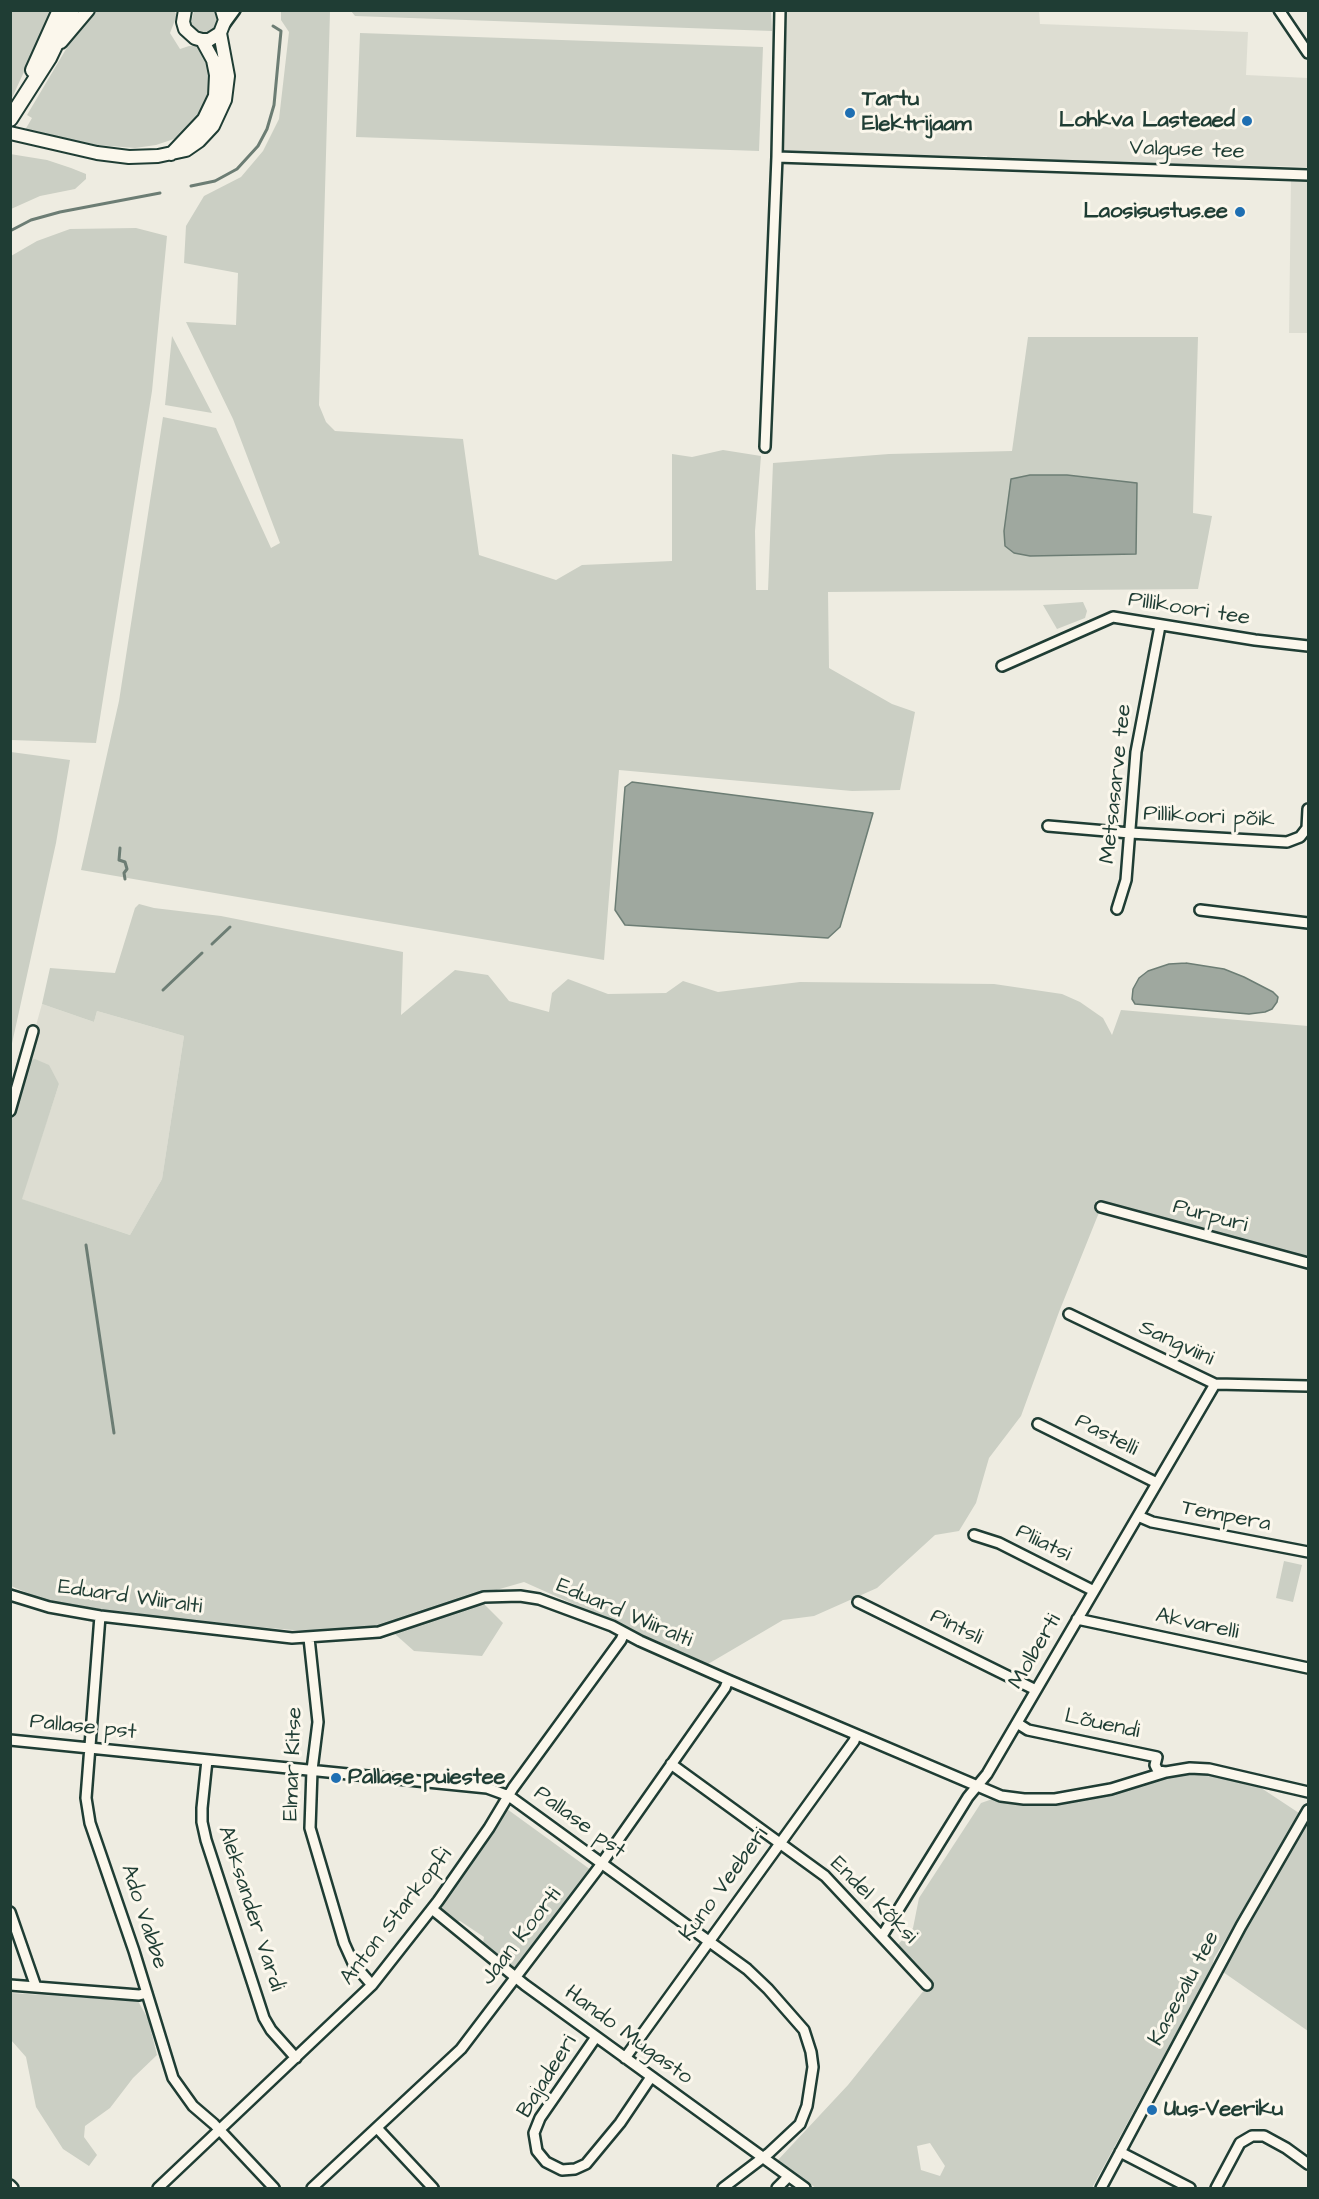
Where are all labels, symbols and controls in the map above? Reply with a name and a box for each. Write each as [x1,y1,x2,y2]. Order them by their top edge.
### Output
place label: Tartu Elektrijaam [862,87,972,138]
marker: Tartu Elektrijaam [843,106,857,120]
place label: Lohkva Lasteaed [1059,108,1235,134]
marker: Lohkva Lasteaed [1240,114,1254,128]
street label: Valguse tee [1129,136,1245,166]
place label: Laosisustus.ee [1084,199,1228,225]
marker: Laosisustus.ee [1233,205,1247,219]
street label: Pillikoori tee [1126,587,1252,633]
street label: Metsasarve tee [1095,703,1139,865]
street label: Pillikoori põik [1143,801,1275,835]
street label: Purpuri [1170,1194,1250,1240]
street label: Sangviini [1134,1315,1218,1373]
street label: Pastelli [1070,1409,1142,1463]
street label: Tempera [1179,1495,1273,1539]
street label: Pliiatsi [1011,1519,1075,1569]
street label: Eduard Wiiralti [552,1573,696,1655]
street label: Eduard Wiiralti [56,1575,204,1621]
street label: Akvarelli [1153,1603,1241,1647]
street label: Pintsli [925,1604,987,1652]
street label: Molberti [1004,1610,1068,1694]
street label: Lõuendi [1062,1704,1142,1746]
street label: Elmar Kitse [279,1706,309,1822]
street label: Pallase pst [28,1709,138,1747]
place label: Pallase puiestee [348,1765,505,1791]
marker: Pallase puiestee [329,1771,343,1785]
street label: Pallase pst [528,1781,630,1865]
street label: Aleksander Vardi [211,1823,289,1995]
street label: Kuno Veeberi [675,1823,775,1947]
street label: Anton Starkopfi [335,1843,459,1991]
street label: Endel Kõksi [824,1852,922,1950]
street label: Ado Vabbe [114,1861,172,1973]
street label: Jaan Koorti [476,1883,568,1991]
street label: Kasesalu tee [1144,1927,1226,2051]
street label: Hando Mugasto [559,1981,697,2091]
street label: Bajadeeri [512,2031,584,2123]
place label: Uus-Veeriku [1164,2097,1283,2123]
marker: Uus-Veeriku [1145,2103,1159,2117]

